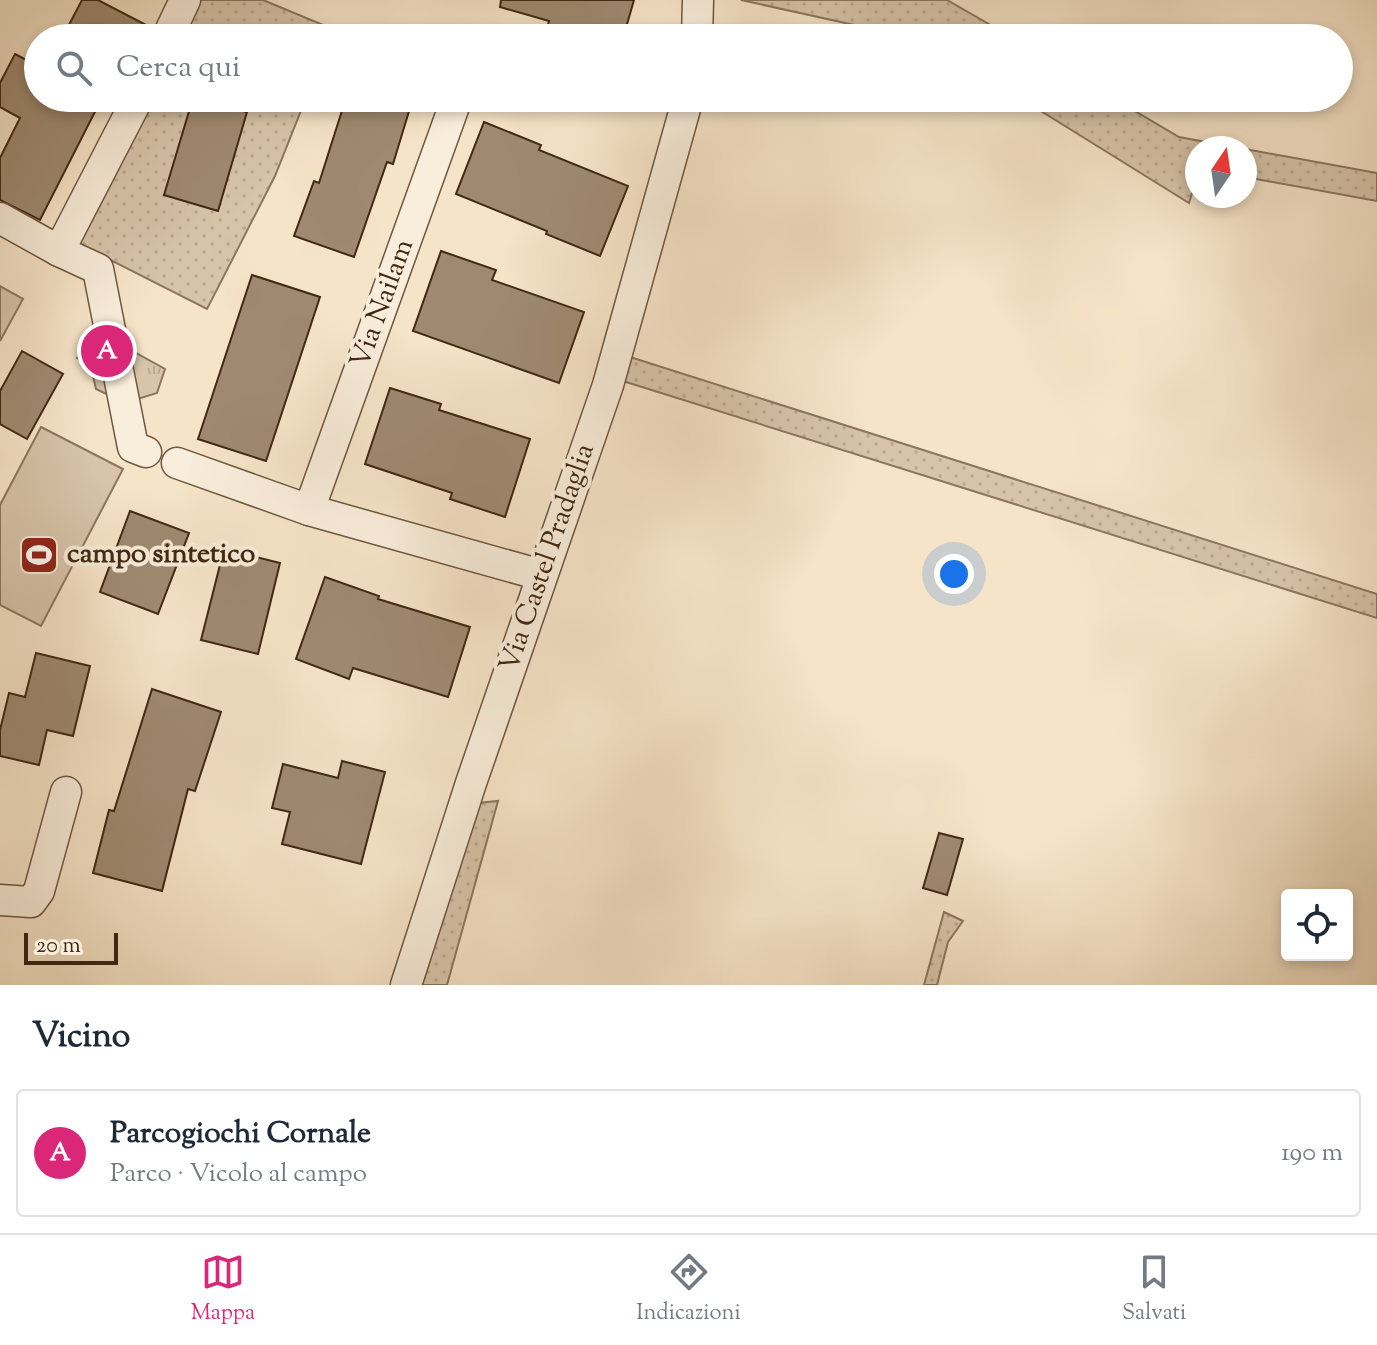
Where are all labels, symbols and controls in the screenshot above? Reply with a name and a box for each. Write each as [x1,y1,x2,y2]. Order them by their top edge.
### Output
search box [24,24,1353,112]
icon: search [52,46,96,90]
text: Cerca qui [116,47,241,90]
north arrow [1185,136,1257,208]
street label: Via Nailam [341,234,425,374]
pin: A [81,321,133,381]
street label: Via Castel Pradaglia [490,438,606,678]
sports icon: campo sintetico [18,534,60,576]
place label: campo sintetico [67,535,255,575]
your location [934,554,974,594]
map controls [1281,889,1353,961]
button: locate [1281,889,1353,961]
scale bar [24,929,118,965]
text: 20 m [36,931,81,963]
text: Vicino [32,1013,130,1062]
text: Parcogiochi Cornale [110,1113,371,1156]
text: A [49,1135,71,1172]
text: 190 m [1281,1135,1343,1172]
text: Parco · Vicolo al campo [110,1156,367,1193]
tab: Mappa [191,1250,255,1330]
tab: Indicazioni [636,1250,741,1330]
tab: Salvati [1122,1250,1186,1330]

